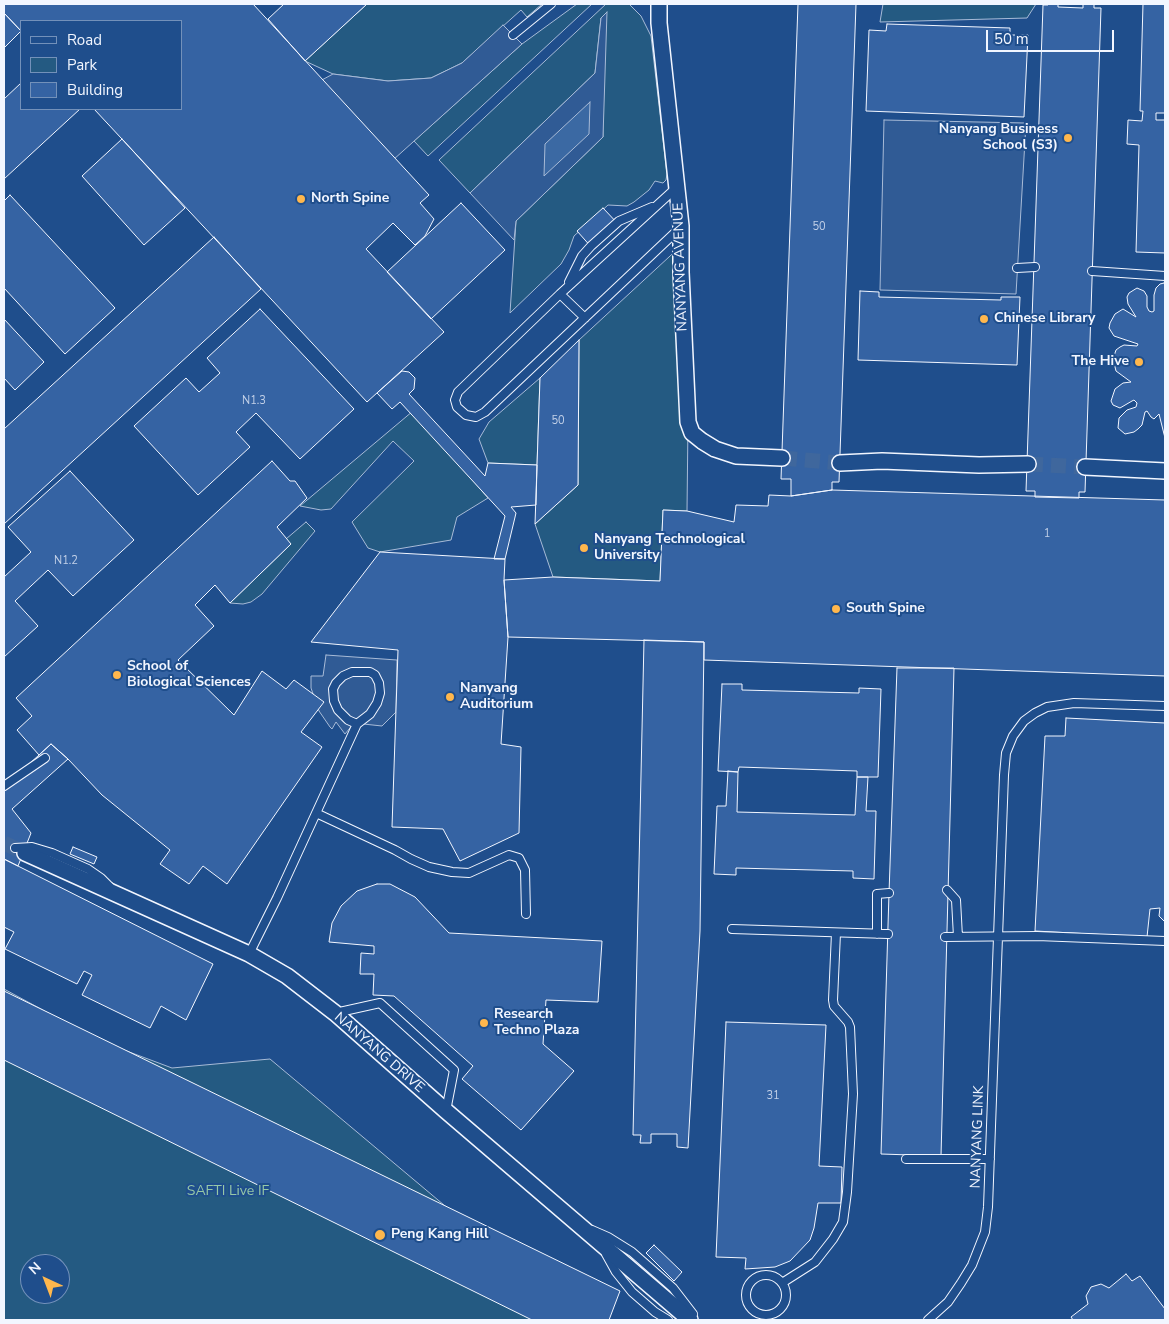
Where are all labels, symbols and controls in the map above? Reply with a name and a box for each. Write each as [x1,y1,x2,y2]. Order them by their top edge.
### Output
legend [20,20,182,110]
scale bar [989,20,1116,52]
text: 50 m [994,29,1029,49]
text: Road [67,30,102,50]
text: Park [67,55,97,75]
text: Building [67,80,123,100]
place label: Nanyang Business School (S3) [939,122,1058,154]
marker: Nanyang Business School (S3) [1062,132,1074,144]
place label: North Spine [311,191,389,207]
marker: North Spine [295,193,307,205]
street label: NANYANG AVENUE [670,202,692,332]
house number: 50 [812,220,826,234]
place label: Chinese Library [994,311,1095,327]
marker: Chinese Library [978,313,990,325]
place label: The Hive [1072,354,1129,370]
marker: The Hive [1133,356,1145,368]
house number: N1.3 [242,394,266,408]
house number: 50 [551,414,565,428]
house number: 1 [1044,527,1050,541]
place label: Nanyang Technological University [594,532,745,564]
marker: Nanyang Technological University [578,542,590,554]
house number: N1.2 [54,554,78,568]
place label: South Spine [846,601,925,617]
marker: South Spine [830,603,842,615]
place label: School of Biological Sciences [127,659,251,692]
marker: School of Biological Sciences [111,669,123,681]
place label: Nanyang Auditorium [460,681,533,714]
marker: Nanyang Auditorium [444,691,456,703]
place label: Research Techno Plaza [494,1007,579,1040]
street label: NANYANG DRIVE [331,1009,427,1097]
marker: Research Techno Plaza [478,1017,490,1029]
street label: NANYANG LINK [968,1085,988,1189]
house number: 31 [766,1089,780,1103]
park label: SAFTI Live IF [187,1184,269,1200]
place label: Peng Kang Hill [391,1227,488,1243]
marker: Peng Kang Hill [373,1228,387,1242]
north arrow [20,1254,70,1304]
text: N [25,1258,45,1279]

